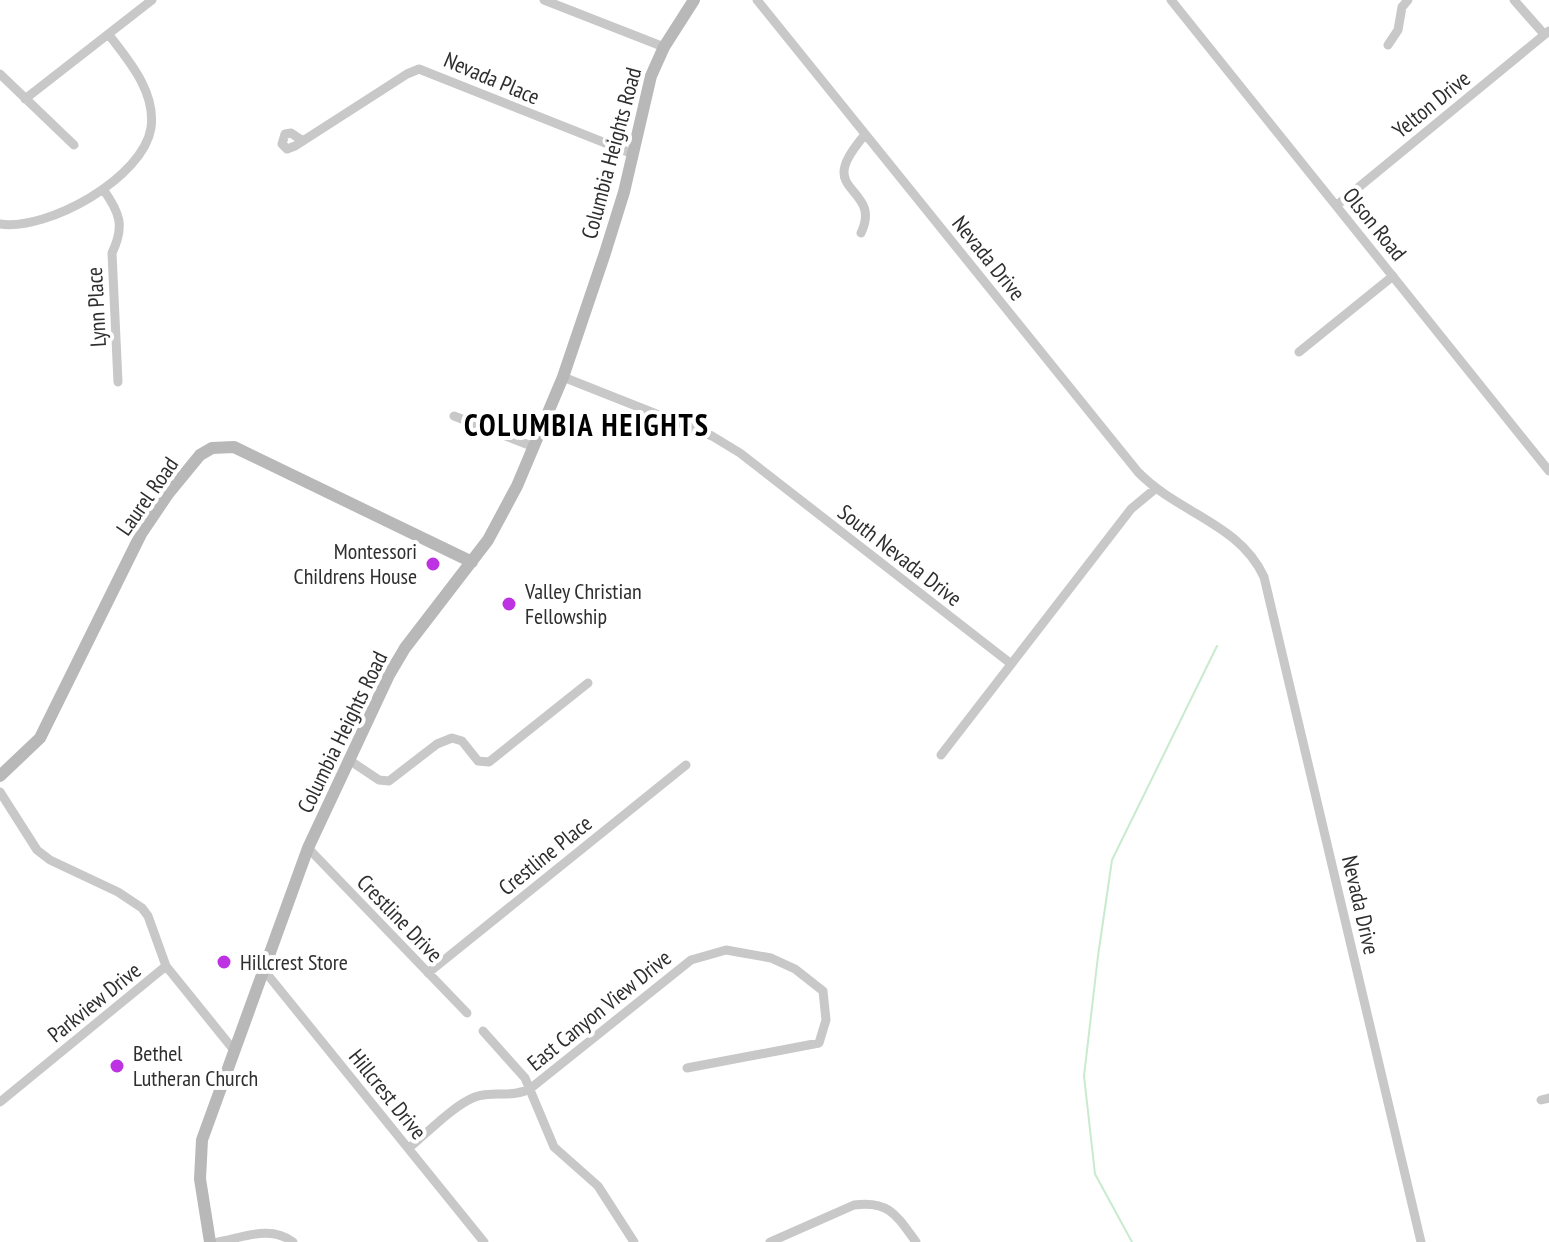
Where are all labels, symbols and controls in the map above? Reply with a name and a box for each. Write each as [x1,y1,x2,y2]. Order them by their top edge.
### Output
street label: Nevada Place [440,45,544,111]
street label: Columbia Heights Road [575,64,647,242]
street label: Yelton Drive [1386,64,1476,144]
street label: Olson Road [1337,182,1413,266]
street label: Nevada Drive [946,210,1032,306]
street label: Lynn Place [80,266,112,348]
district label: COLUMBIA HEIGHTS [464,405,710,444]
street label: Laurel Road [110,451,184,541]
street label: South Nevada Drive [832,498,968,612]
place label: Montessori Childrens House [294,537,417,590]
marker: Montessori Childrens House [424,555,442,573]
place label: Valley Christian Fellowship [524,577,642,630]
marker: Valley Christian Fellowship [500,595,518,613]
street label: Columbia Heights Road [291,647,393,817]
street label: Crestline Place [493,809,597,901]
street label: Nevada Drive [1336,853,1386,957]
street label: Crestline Drive [351,868,449,968]
street label: East Canyon View Drive [521,943,677,1077]
place label: Hillcrest Store [240,948,348,976]
marker: Hillcrest Store [215,953,233,971]
street label: Parkview Drive [42,956,146,1048]
place label: Bethel Lutheran Church [133,1039,258,1092]
street label: Hillcrest Drive [343,1043,433,1145]
marker: Bethel Lutheran Church [108,1057,126,1075]

